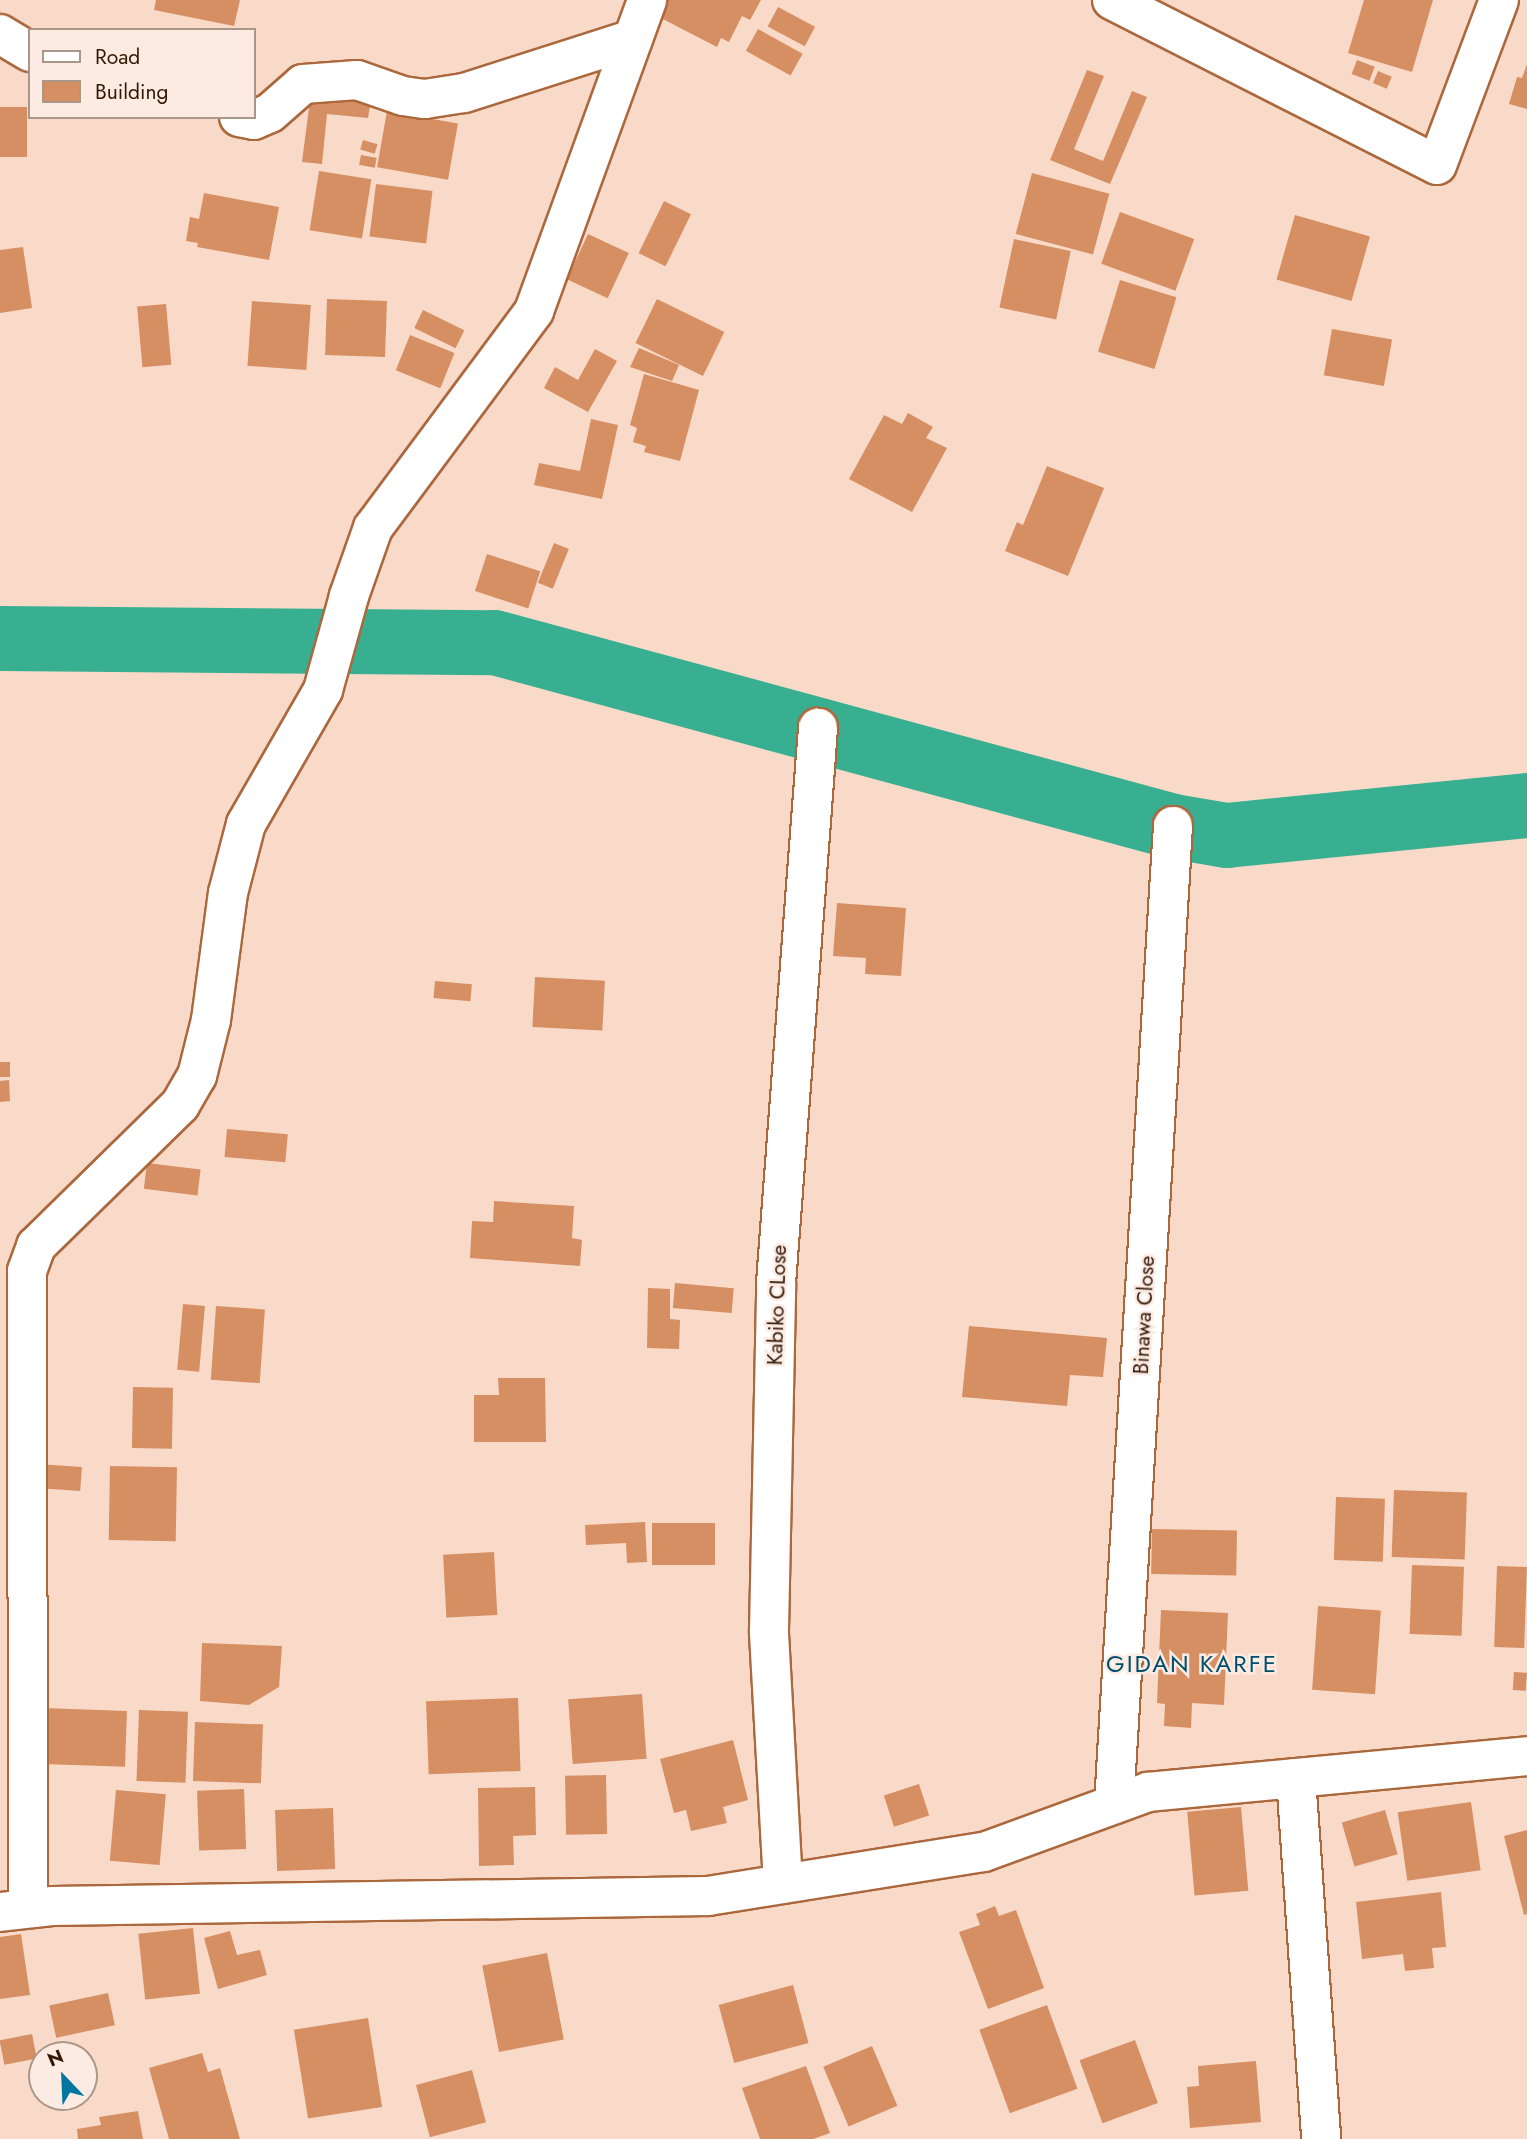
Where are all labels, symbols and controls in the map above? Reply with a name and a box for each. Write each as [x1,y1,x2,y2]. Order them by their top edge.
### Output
legend [28,28,256,119]
text: Road [95,42,140,72]
text: Building [95,77,168,107]
street label: Kabiko CLose [762,1244,792,1366]
street label: Binawa Close [1128,1255,1160,1375]
district label: GIDAN KARFE [1107,1650,1277,1678]
north arrow [28,2041,98,2111]
text: N [43,2043,68,2073]

